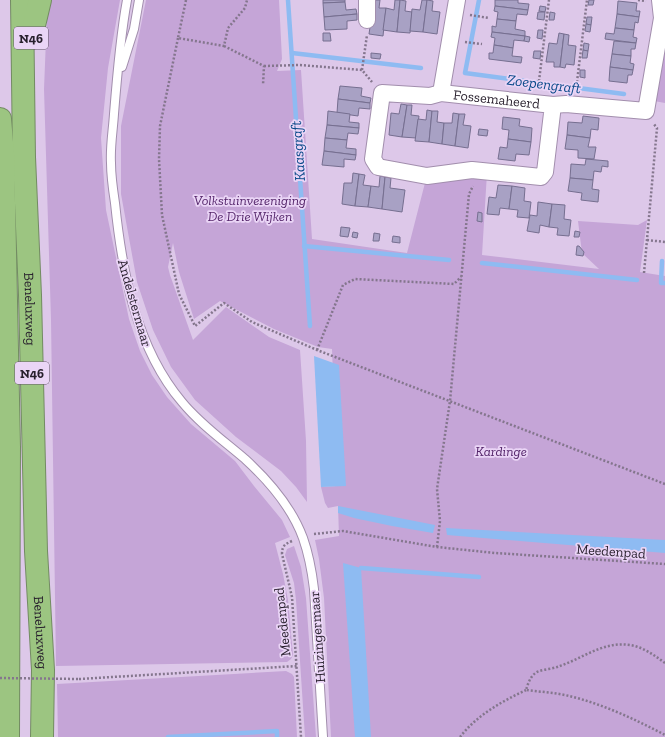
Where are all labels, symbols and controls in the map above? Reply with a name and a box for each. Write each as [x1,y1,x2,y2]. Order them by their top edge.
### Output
road number: N46 [14,27,48,49]
water label: Zoepengraft [506,71,582,97]
street label: Fossemaheerd [452,86,541,113]
water label: Kaasgraft [287,120,309,182]
park label: Volkstuinvereniging De Drie Wijken [194,192,307,225]
street label: Andelstermaar [114,257,155,349]
street label: Beneluxweg [20,272,39,346]
road number: N46 [15,362,49,384]
park label: Kardinge [475,443,527,460]
street label: Meedenpad [576,541,647,562]
street label: Meedenpad [270,586,295,657]
street label: Huizingermaar [306,590,329,684]
street label: Beneluxweg [30,596,51,670]

